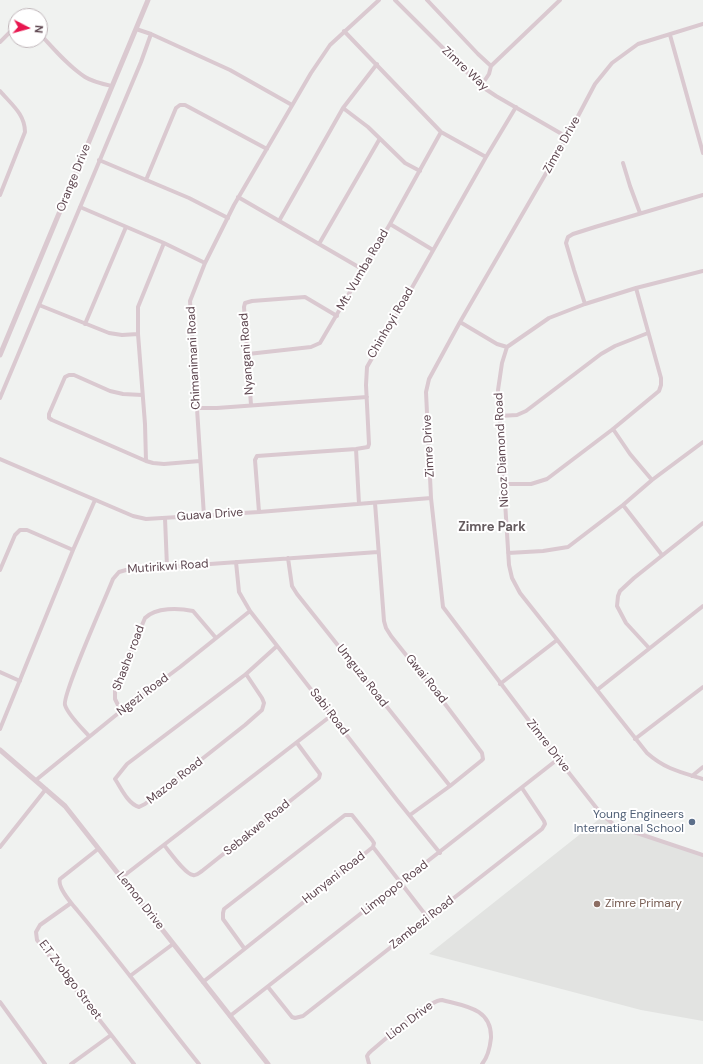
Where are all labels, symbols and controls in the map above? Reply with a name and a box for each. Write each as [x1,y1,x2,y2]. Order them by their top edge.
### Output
north arrow [8,8,48,48]
text: N [32,24,46,34]
street label: Zimre Way [439,44,491,94]
street label: Zimre Drive [541,114,583,176]
street label: Orange Drive [54,142,94,214]
street label: Mt. Vumba Road [334,227,392,313]
street label: Chinhoyi Road [365,285,417,361]
street label: Chimanimani Road [184,306,204,410]
street label: Nyangani Road [237,313,257,395]
street label: Nicoz Diamond Road [492,392,512,508]
street label: Zimre Drive [420,414,438,478]
street label: Guava Drive [176,506,244,524]
district label: Zimre Park [458,520,526,536]
street label: Mutirikwi Road [127,557,209,577]
street label: Shashe road [110,623,148,693]
street label: Umguza Road [333,642,391,710]
street label: Gwai Road [402,652,450,706]
street label: Ngezi Road [114,671,172,719]
street label: Sabi Road [306,686,352,738]
street label: Zimre Drive [523,717,573,775]
street label: Mazoe Road [144,755,206,807]
street label: Sebakwe Road [221,797,293,859]
place label: Young Engineers International School [574,808,684,836]
marker: Young Engineers International School [687,817,697,827]
street label: Hunyani Road [300,849,368,907]
street label: Limpopo Road [359,858,431,918]
street label: Lemon Drive [113,869,167,933]
street label: Zambezi Road [387,893,457,953]
place label: Zimre Primary [605,897,682,911]
marker: Zimre Primary [592,899,602,909]
street label: E.T Zvobgo Street [35,937,105,1023]
street label: Lion Drive [384,999,436,1043]

